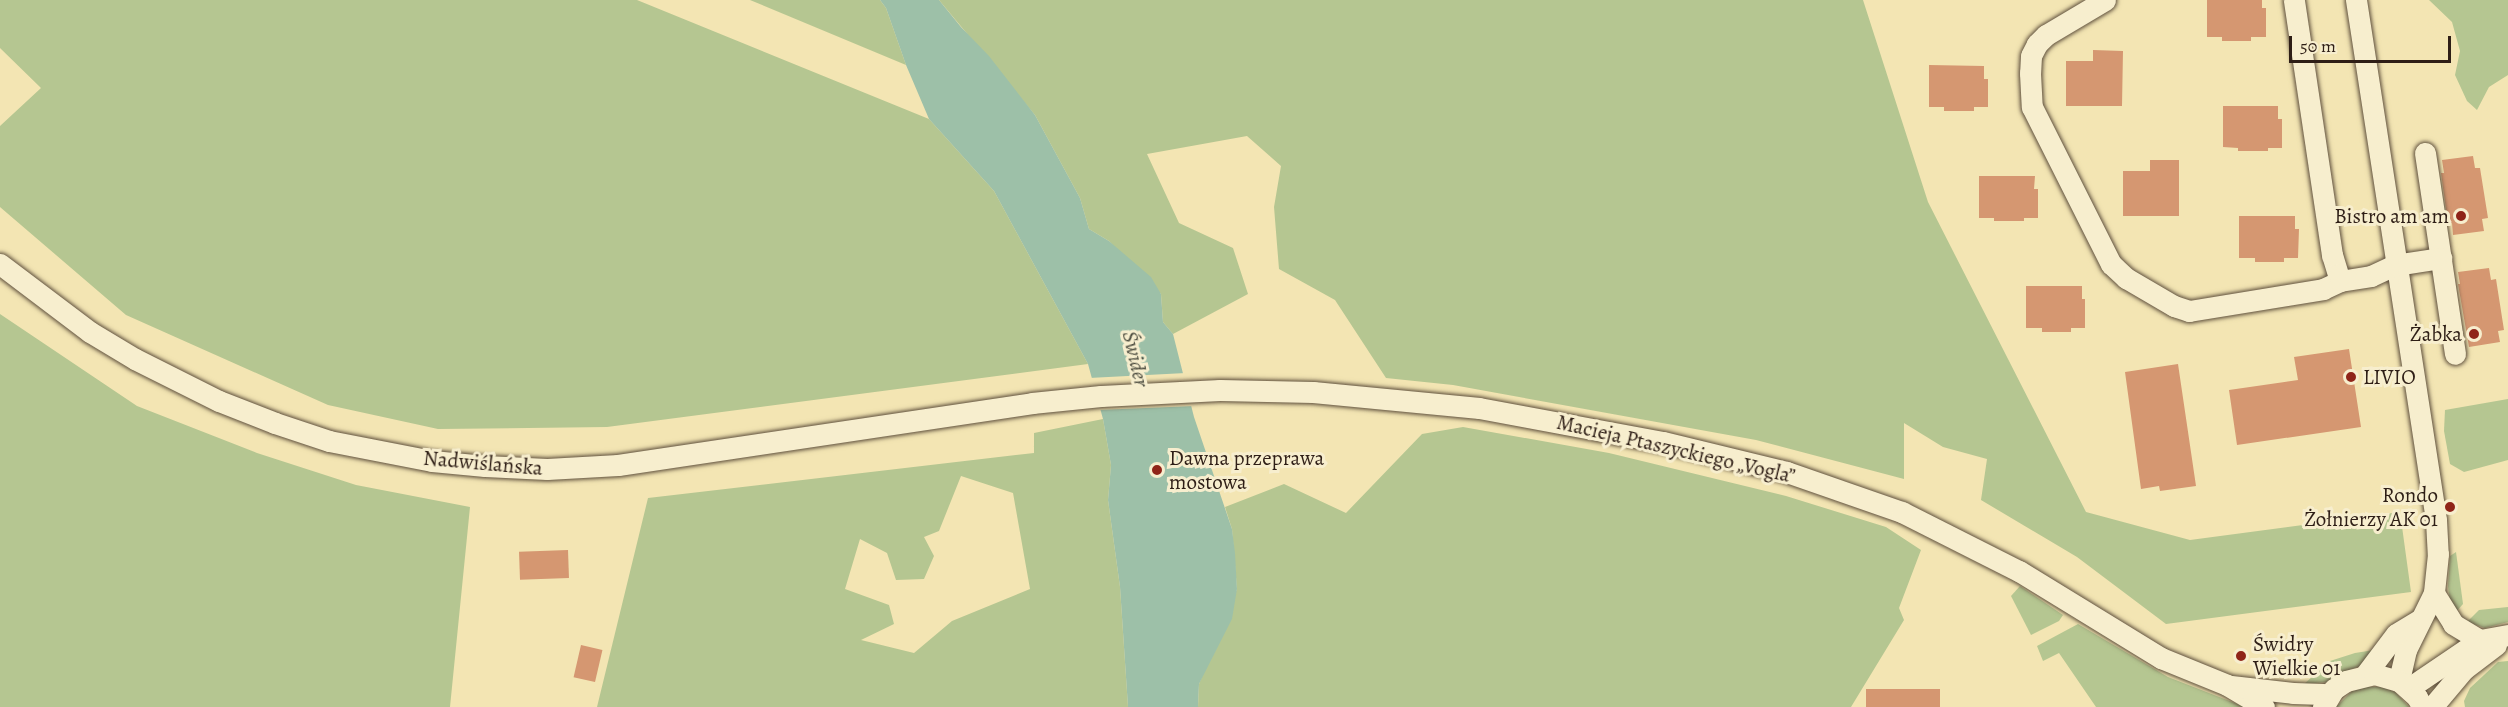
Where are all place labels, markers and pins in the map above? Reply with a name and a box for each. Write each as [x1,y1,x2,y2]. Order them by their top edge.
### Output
place label: Bistro am am [2334,203,2449,229]
marker: Bistro am am [2454,209,2468,223]
place label: Żabka [2410,321,2462,347]
marker: Żabka [2467,327,2481,341]
place label: LIVIO [2363,364,2416,390]
marker: LIVIO [2344,370,2358,384]
place label: Dawna przeprawa mostowa [1169,445,1324,495]
marker: Dawna przeprawa mostowa [1150,463,1164,477]
place label: Rondo Żołnierzy AK 01 [2304,482,2438,532]
marker: Rondo Żołnierzy AK 01 [2443,500,2457,514]
place label: Świdry Wielkie 01 [2253,631,2340,681]
marker: Świdry Wielkie 01 [2234,649,2248,663]

